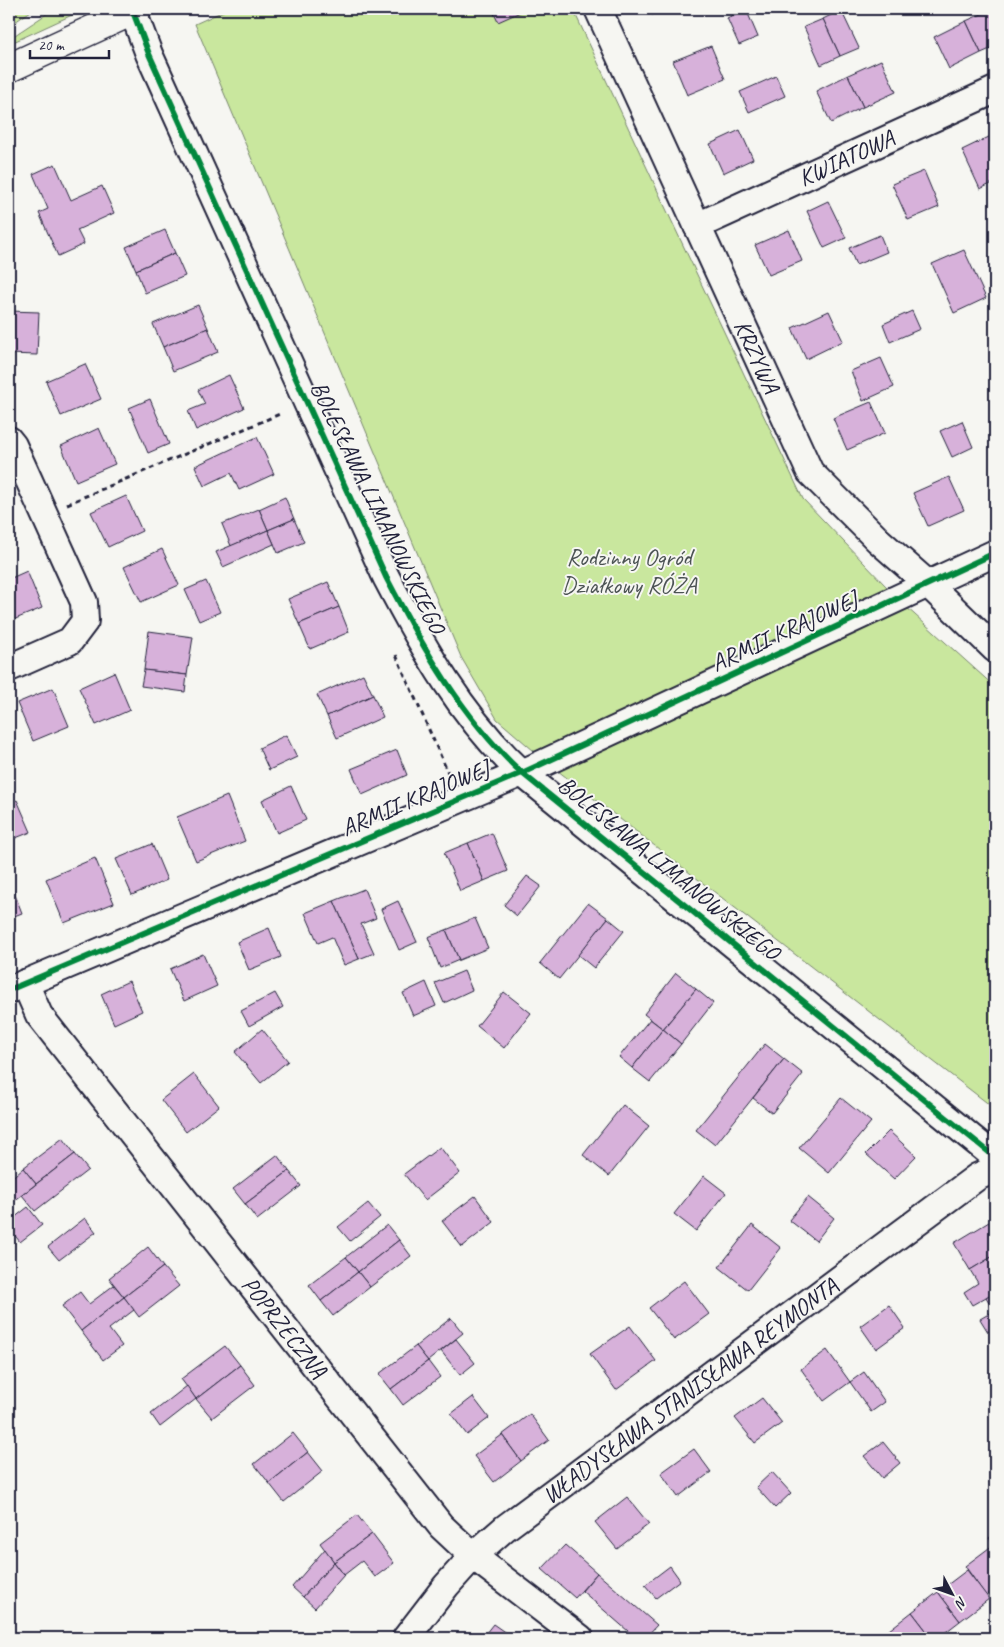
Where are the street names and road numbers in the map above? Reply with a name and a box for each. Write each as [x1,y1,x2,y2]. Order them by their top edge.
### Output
street label: KWIATOWA [793,123,900,193]
street label: KRZYWA [727,315,787,398]
street label: BOLESŁAWA LIMANOWSKIEGO [304,376,453,640]
street label: ARMII KRAJOWEJ [706,582,865,678]
street label: ARMII KRAJOWEJ [336,752,497,843]
street label: BOLESŁAWA LIMANOWSKIEGO [552,769,788,968]
street label: POPRZECZNA [235,1270,334,1385]
street label: WŁADYSŁAWA STANISŁAWA REYMONTA [536,1270,844,1510]

